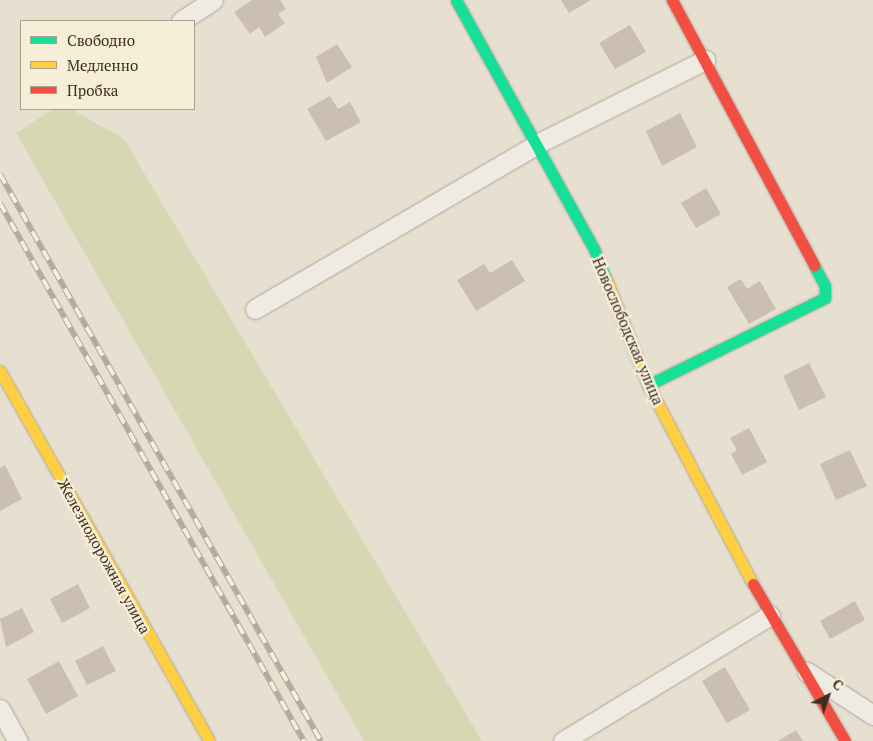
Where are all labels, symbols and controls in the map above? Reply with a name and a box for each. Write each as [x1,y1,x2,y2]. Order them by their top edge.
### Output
legend [20,20,195,110]
text: Свободно [67,30,135,50]
text: Медленно [67,55,138,75]
text: Пробка [67,80,118,100]
street label: Новослободская улица [589,254,667,408]
street label: Железнодорожная улица [54,475,154,637]
north arrow [803,671,853,721]
text: С [828,674,848,694]

